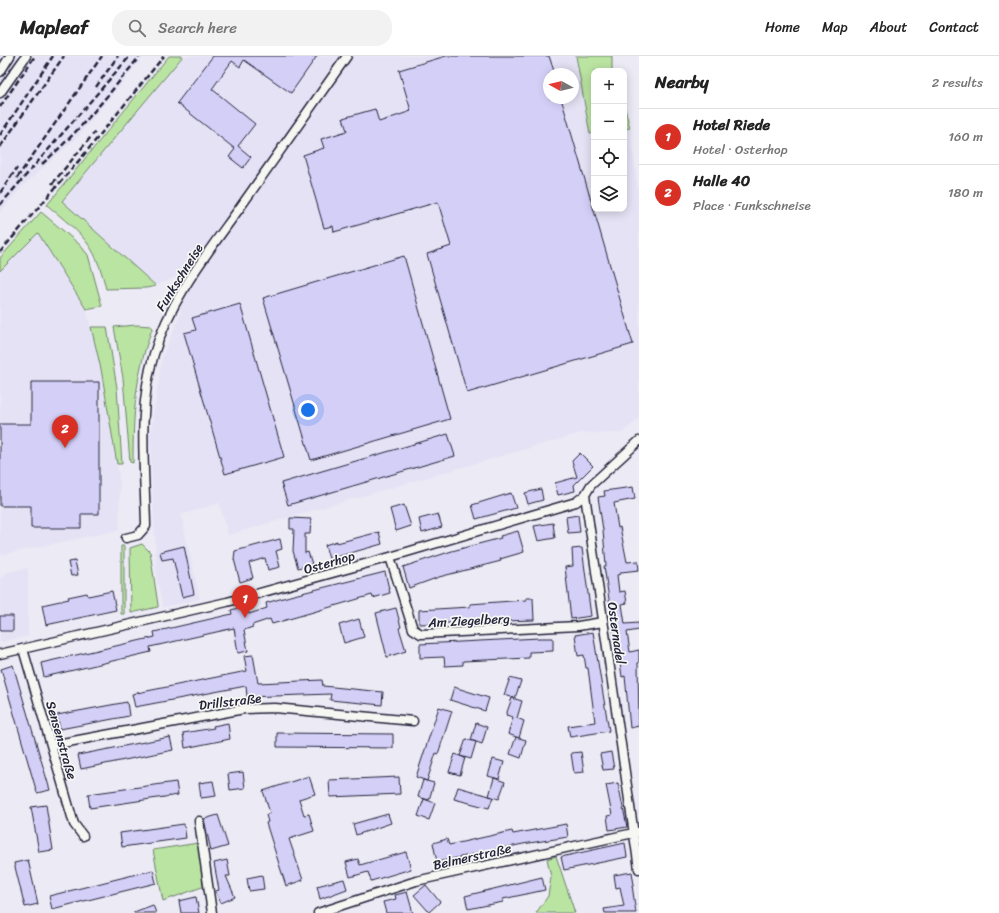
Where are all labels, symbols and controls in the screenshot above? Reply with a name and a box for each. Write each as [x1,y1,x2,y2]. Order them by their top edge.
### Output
search box [112,10,392,46]
text: Mapleaf [20,11,88,44]
text: Search here [158,15,237,41]
text: Home [765,15,800,40]
text: Map [822,15,848,40]
text: About [870,15,907,40]
text: Contact [929,15,979,40]
icon: search [126,17,148,39]
text: Nearby [655,67,709,97]
north arrow [543,68,579,104]
map controls [591,68,627,212]
button: + [591,68,627,104]
text: 2 results [932,71,983,94]
button: − [591,104,627,140]
text: Hotel Riede [693,112,770,138]
text: 1 [665,125,671,148]
text: 160 m [948,125,983,148]
text: Hotel · Osterhop [693,138,788,161]
button: locate [591,140,627,176]
text: Halle 40 [693,168,750,194]
button: layers [591,176,627,212]
text: 2 [664,181,672,204]
text: 180 m [948,181,983,204]
text: Place · Funkschneise [693,194,811,217]
street label: Funkschneise [149,239,209,316]
your location [298,400,318,420]
pin: 2 [52,415,78,448]
street label: Osterhop [301,544,358,581]
pin: 1 [232,585,258,618]
street label: Osternadel [601,601,632,666]
street label: Am Ziegelberg [427,607,511,634]
street label: Drillstraße [197,686,263,717]
street label: Sensenstraße [39,698,84,782]
street label: Belmerstraße [431,836,514,877]

